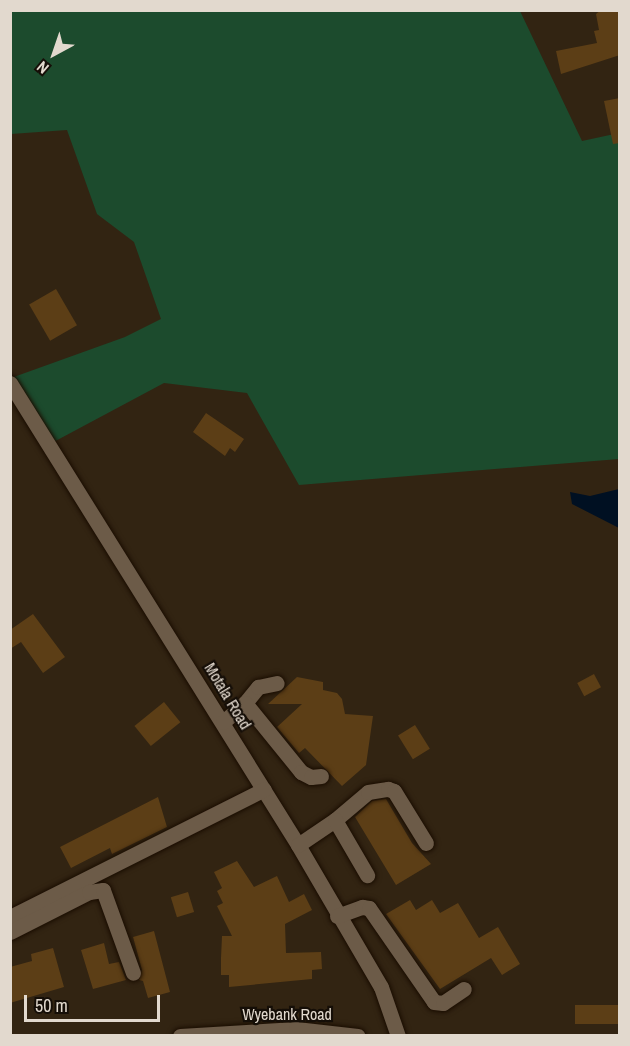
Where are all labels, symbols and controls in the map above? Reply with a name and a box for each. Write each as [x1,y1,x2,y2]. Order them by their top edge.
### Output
north arrow [24,24,84,84]
text: N [32,56,53,79]
street label: Motala Road [201,659,255,733]
scale bar [27,983,164,1021]
text: 50 m [35,993,68,1018]
street label: Wyebank Road [242,1004,332,1024]

